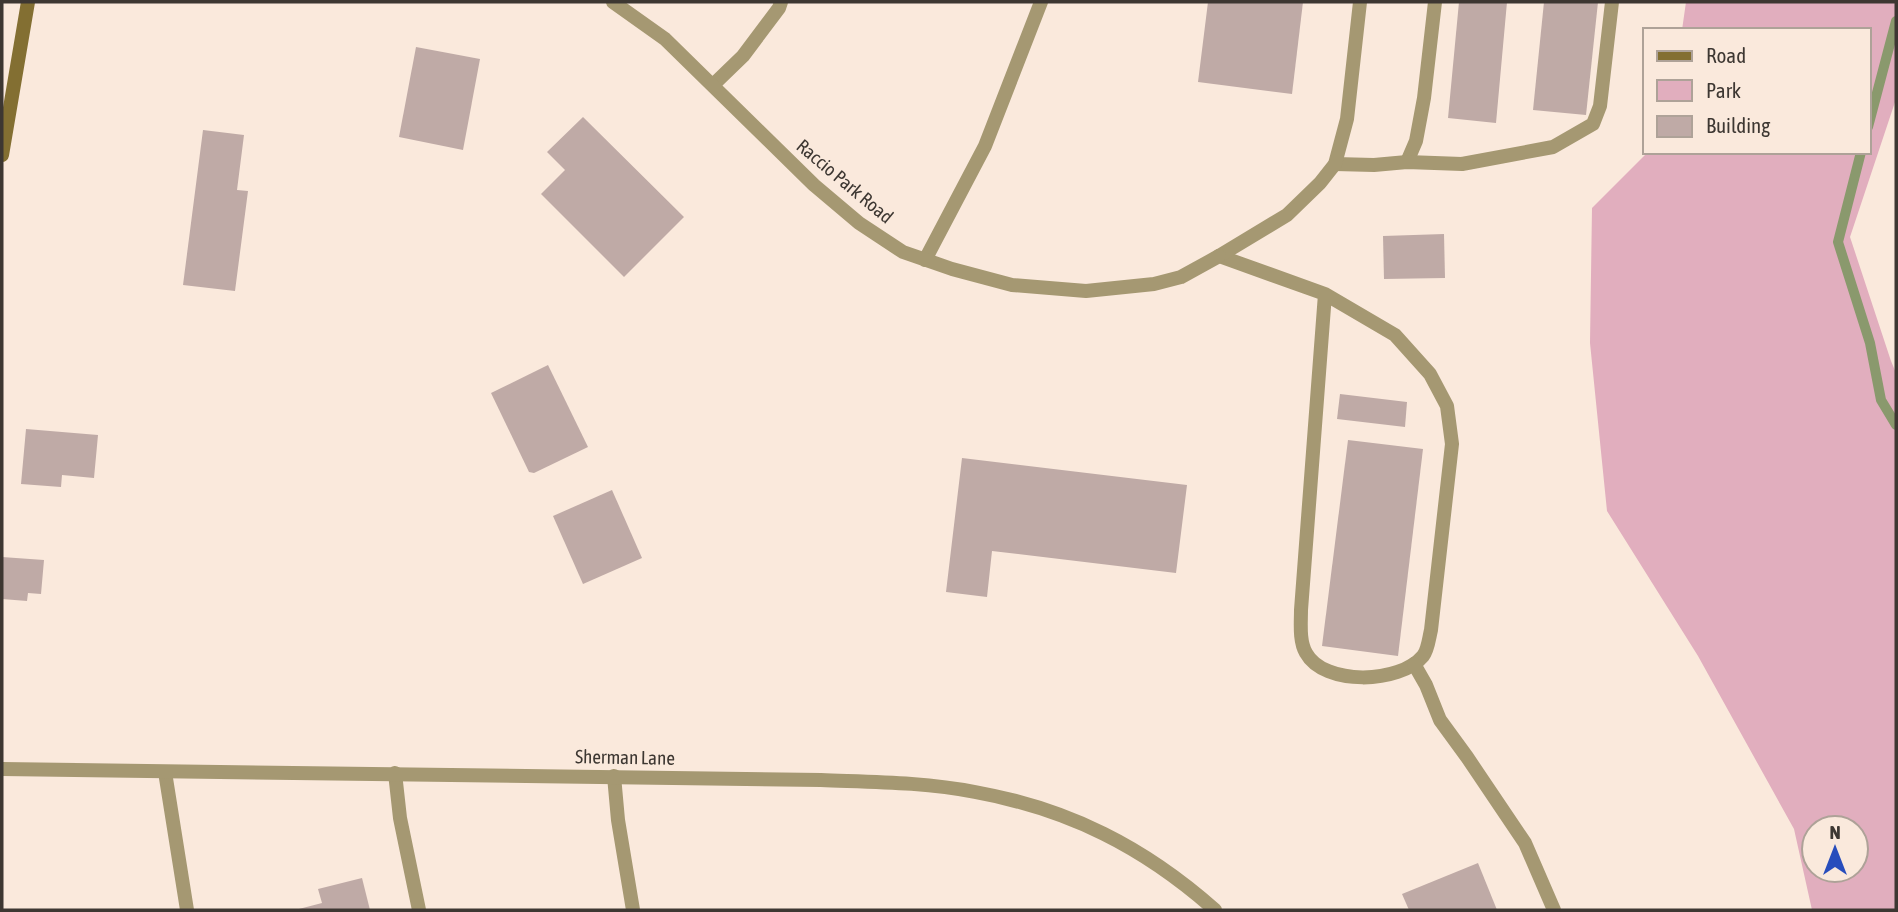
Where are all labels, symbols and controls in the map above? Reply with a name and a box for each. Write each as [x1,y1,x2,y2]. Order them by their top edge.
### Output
legend [1643,28,1870,154]
text: Road [1706,43,1746,67]
text: Park [1706,78,1741,102]
text: Building [1706,113,1770,137]
street label: Raccio Park Road [792,134,898,228]
street label: Sherman Lane [575,745,675,769]
north arrow [1800,814,1870,884]
text: N [1829,821,1841,843]

